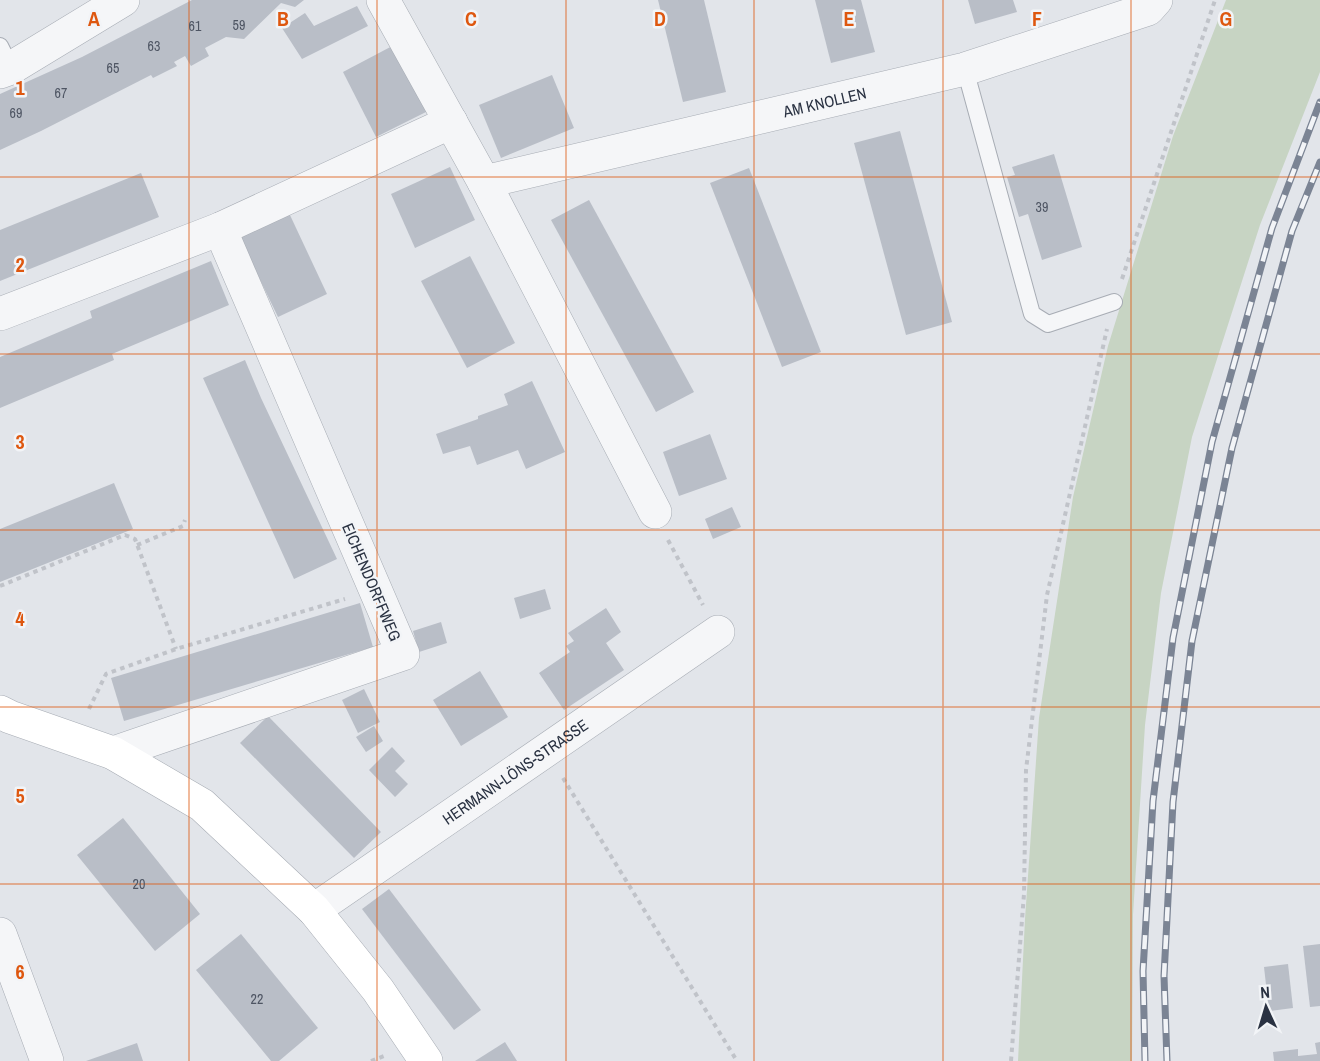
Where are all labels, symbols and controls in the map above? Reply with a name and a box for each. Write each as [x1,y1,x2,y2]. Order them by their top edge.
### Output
text: A [88,5,100,32]
text: B [277,5,289,32]
text: C [465,5,477,32]
text: D [654,5,666,32]
text: E [844,5,855,32]
text: F [1032,5,1042,32]
text: G [1220,5,1232,32]
house number: 59 [233,16,245,34]
house number: 61 [189,17,202,35]
house number: 63 [148,37,160,55]
house number: 65 [107,59,119,77]
text: 1 [15,74,25,101]
street label: AM KNOLLEN [780,82,868,123]
house number: 67 [55,84,67,102]
house number: 69 [10,104,22,122]
house number: 39 [1036,198,1048,216]
text: 2 [15,251,25,278]
text: 3 [15,428,25,455]
street label: EICHENDORFFWEG [337,520,407,644]
text: 4 [15,605,25,632]
street label: HERMANN-LÖNS-STRASSE [438,714,592,830]
text: 5 [15,782,25,809]
house number: 20 [133,875,145,893]
text: 6 [15,958,25,985]
north arrow [1236,977,1296,1037]
text: N [1259,981,1270,1003]
house number: 22 [251,990,263,1008]

